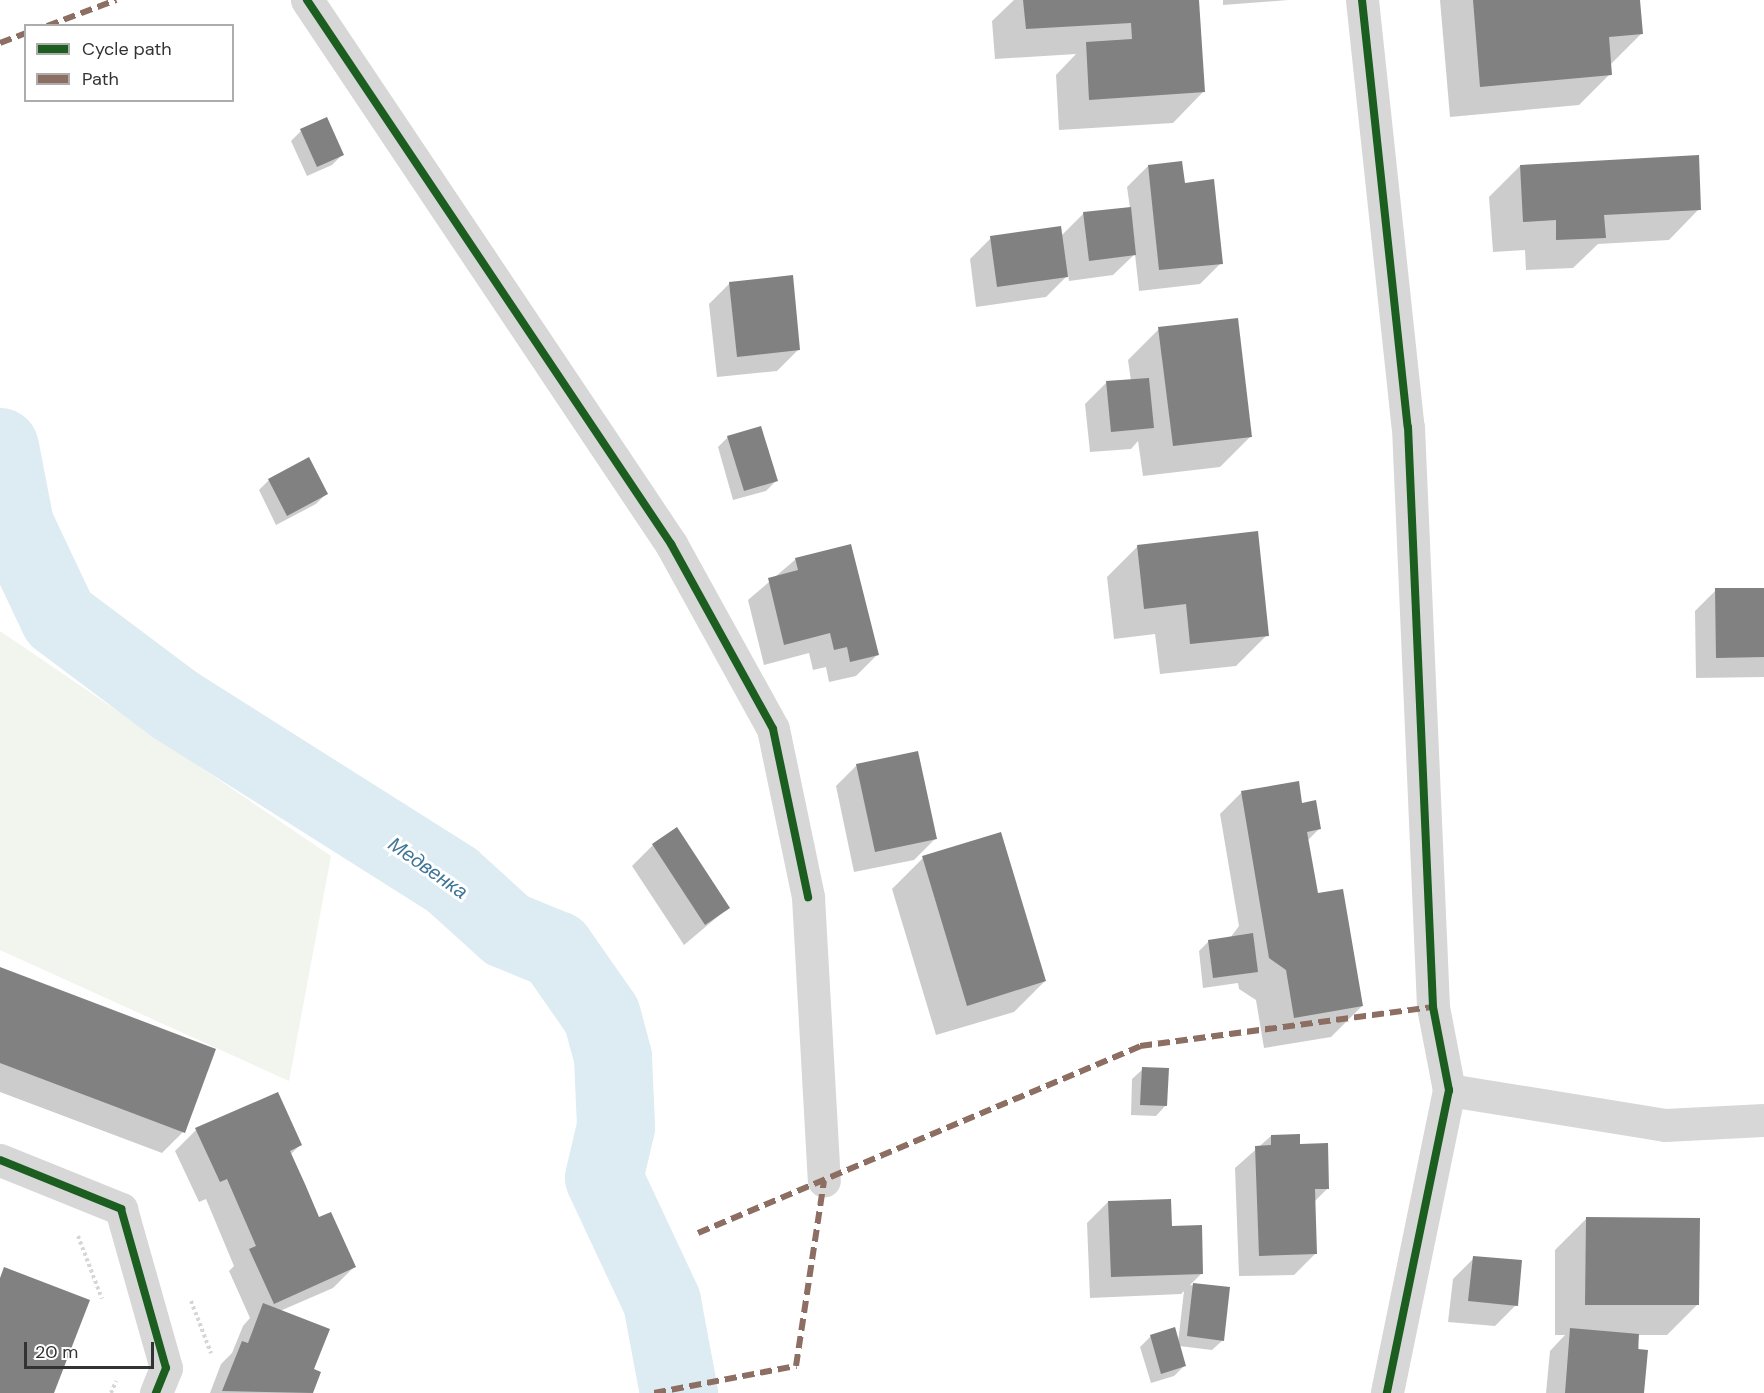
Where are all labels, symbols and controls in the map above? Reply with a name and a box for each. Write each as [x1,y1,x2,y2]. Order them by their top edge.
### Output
legend [24,24,234,102]
text: Cycle path [82,37,172,61]
text: Path [82,67,119,91]
water label: Медвенка [384,832,472,904]
scale bar [27,1330,158,1368]
text: 20 m [35,1340,78,1364]

